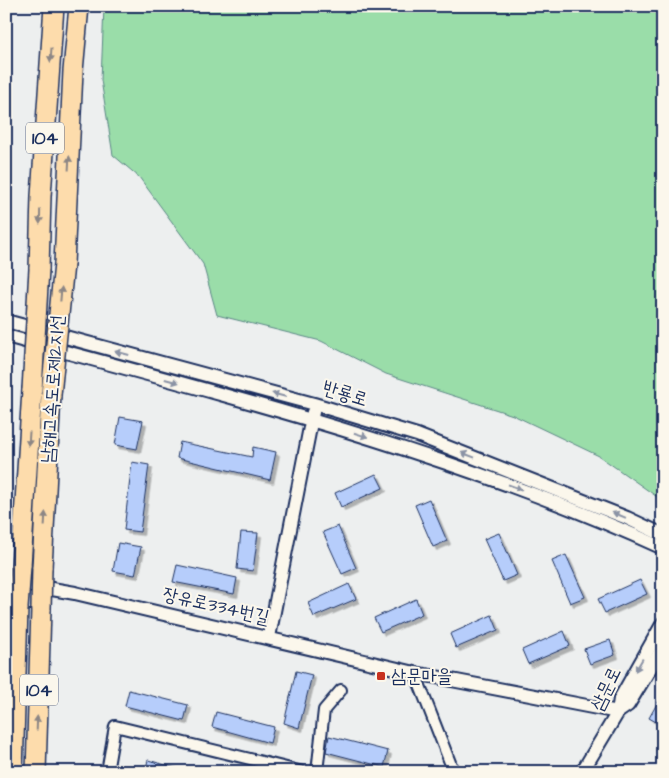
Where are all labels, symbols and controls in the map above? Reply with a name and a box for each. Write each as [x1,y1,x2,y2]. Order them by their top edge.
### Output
one-way arrow [46,47,54,63]
road number: 104 [26,122,64,154]
one-way arrow [65,154,73,170]
one-way arrow [36,209,44,225]
one-way arrow [57,286,65,302]
street label: 남해고속도로제2지선 [34,314,72,464]
one-way arrow [115,349,130,357]
street label: 반룡로 [319,374,371,414]
one-way arrow [164,377,179,385]
one-way arrow [272,391,287,399]
one-way arrow [24,431,32,447]
one-way arrow [354,431,369,439]
one-way arrow [460,451,475,458]
one-way arrow [508,483,523,491]
one-way arrow [611,510,626,518]
one-way arrow [41,511,49,527]
street label: 장유로334번길 [160,581,272,631]
one-way arrow [634,658,643,672]
street label: 삼문로 [584,662,628,716]
place label: 삼문마을 [391,663,452,690]
marker: 삼문마을 [375,670,387,682]
road number: 104 [20,674,58,706]
one-way arrow [34,715,42,731]

